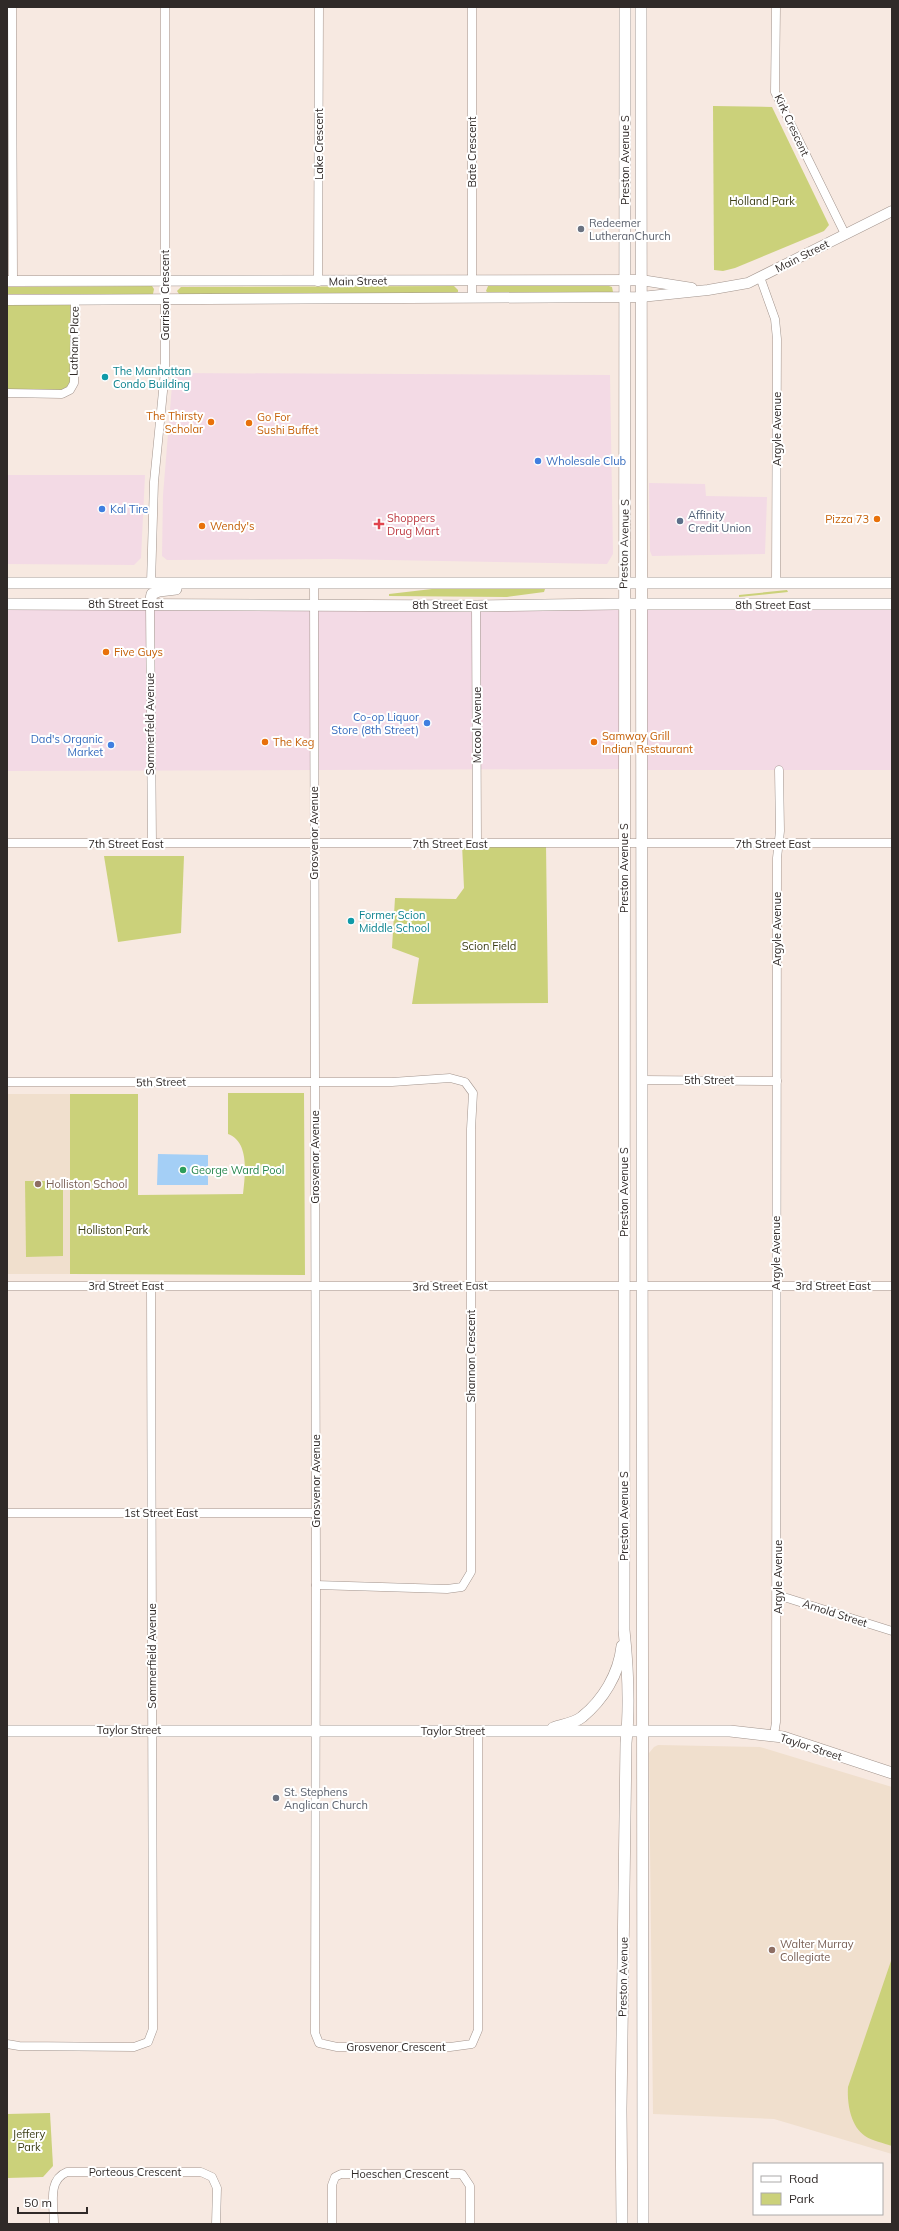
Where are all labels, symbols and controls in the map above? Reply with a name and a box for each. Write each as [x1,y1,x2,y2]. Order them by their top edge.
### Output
street label: Kirk Crescent [772,92,812,158]
street label: Lake Crescent [312,108,326,180]
street label: Preston Avenue S [618,115,632,205]
street label: Bate Crescent [465,116,479,188]
park label: Holland Park [729,194,795,208]
place label: Redeemer LutheranChurch [589,216,671,243]
marker: Redeemer LutheranChurch [576,224,586,234]
street label: Main Street [773,236,831,275]
street label: Garrison Crescent [158,249,172,340]
street label: Main Street [329,273,387,289]
street label: Latham Place [66,306,82,376]
place label: The Manhattan Condo Building [113,364,191,391]
marker: The Manhattan Condo Building [100,372,110,382]
street label: Argyle Avenue [770,392,784,466]
place label: The Thirsty Scholar [146,409,203,436]
place label: Go For Sushi Buffet [257,410,319,437]
marker: The Thirsty Scholar [206,417,216,427]
marker: Go For Sushi Buffet [244,418,254,428]
place label: Wholesale Club [546,454,627,468]
marker: Wholesale Club [533,456,543,466]
street label: Preston Avenue S [616,499,632,589]
place label: Kal Tire [110,502,148,516]
marker: Kal Tire [97,504,107,514]
place label: Affinity Credit Union [688,508,751,535]
place label: Shoppers Drug Mart [387,511,439,538]
place label: Pizza 73 [825,512,869,526]
marker: Pizza 73 [872,514,882,524]
marker: Affinity Credit Union [675,516,685,526]
place label: Wendy's [210,519,254,533]
marker: Shoppers Drug Mart [374,519,384,529]
marker: Wendy's [197,521,207,531]
street label: 8th Street East [88,597,164,611]
street label: 8th Street East [412,598,488,612]
street label: 8th Street East [735,598,811,612]
place label: Five Guys [114,645,163,659]
marker: Five Guys [101,647,111,657]
street label: Sommerfeld Avenue [143,673,157,775]
street label: Mccool Avenue [470,687,484,763]
place label: Co-op Liquor Store (8th Street) [331,710,419,737]
marker: Co-op Liquor Store (8th Street) [422,718,432,728]
place label: Samway Grill Indian Restaurant [602,729,693,756]
place label: Dad's Organic Market [31,732,104,759]
place label: The Keg [273,735,314,749]
marker: The Keg [260,737,270,747]
marker: Samway Grill Indian Restaurant [589,737,599,747]
marker: Dad's Organic Market [106,740,116,750]
street label: Grosvenor Avenue [307,786,321,880]
street label: Preston Avenue S [617,823,631,913]
street label: 7th Street East [88,837,164,851]
street label: 7th Street East [412,837,488,851]
street label: 7th Street East [735,837,811,851]
street label: Argyle Avenue [770,892,784,966]
place label: Former Scion Middle School [359,908,430,935]
marker: Former Scion Middle School [346,916,356,926]
park label: Scion Field [462,939,516,953]
street label: 5th Street [684,1073,734,1087]
street label: 5th Street [136,1075,186,1089]
street label: Grosvenor Avenue [308,1110,322,1204]
street label: Preston Avenue S [617,1147,631,1237]
place label: George Ward Pool [191,1163,284,1177]
marker: George Ward Pool [178,1165,188,1175]
place label: Holliston School [46,1177,127,1191]
marker: Holliston School [33,1179,43,1189]
street label: Argyle Avenue [769,1216,783,1290]
park label: Holliston Park [78,1223,149,1237]
street label: 3rd Street East [412,1278,488,1294]
street label: 3rd Street East [88,1279,164,1293]
street label: 3rd Street East [795,1279,871,1293]
street label: Shannon Crescent [464,1309,478,1402]
street label: Grosvenor Avenue [309,1434,323,1528]
street label: Preston Avenue S [617,1471,631,1561]
street label: 1st Street East [124,1506,198,1520]
street label: Argyle Avenue [771,1540,785,1614]
street label: Arnold Street [801,1596,869,1630]
street label: Sommerfield Avenue [145,1603,159,1709]
street label: Taylor Street [97,1723,161,1737]
street label: Taylor Street [421,1724,485,1738]
street label: Taylor Street [778,1730,844,1764]
place label: St. Stephens Anglican Church [284,1785,368,1812]
marker: St. Stephens Anglican Church [271,1793,281,1803]
street label: Preston Avenue [615,1937,631,2017]
place label: Walter Murray Collegiate [780,1937,854,1964]
marker: Walter Murray Collegiate [767,1945,777,1955]
street label: Grosvenor Crescent [346,2040,446,2054]
park label: Jeffery Park [13,2127,46,2154]
legend [753,2163,883,2215]
street label: Porteous Crescent [89,2165,182,2179]
street label: Hoeschen Crescent [351,2167,449,2181]
text: Road [789,2171,818,2186]
scale bar [18,2189,87,2215]
text: Park [789,2191,815,2206]
text: 50 m [24,2195,52,2210]

